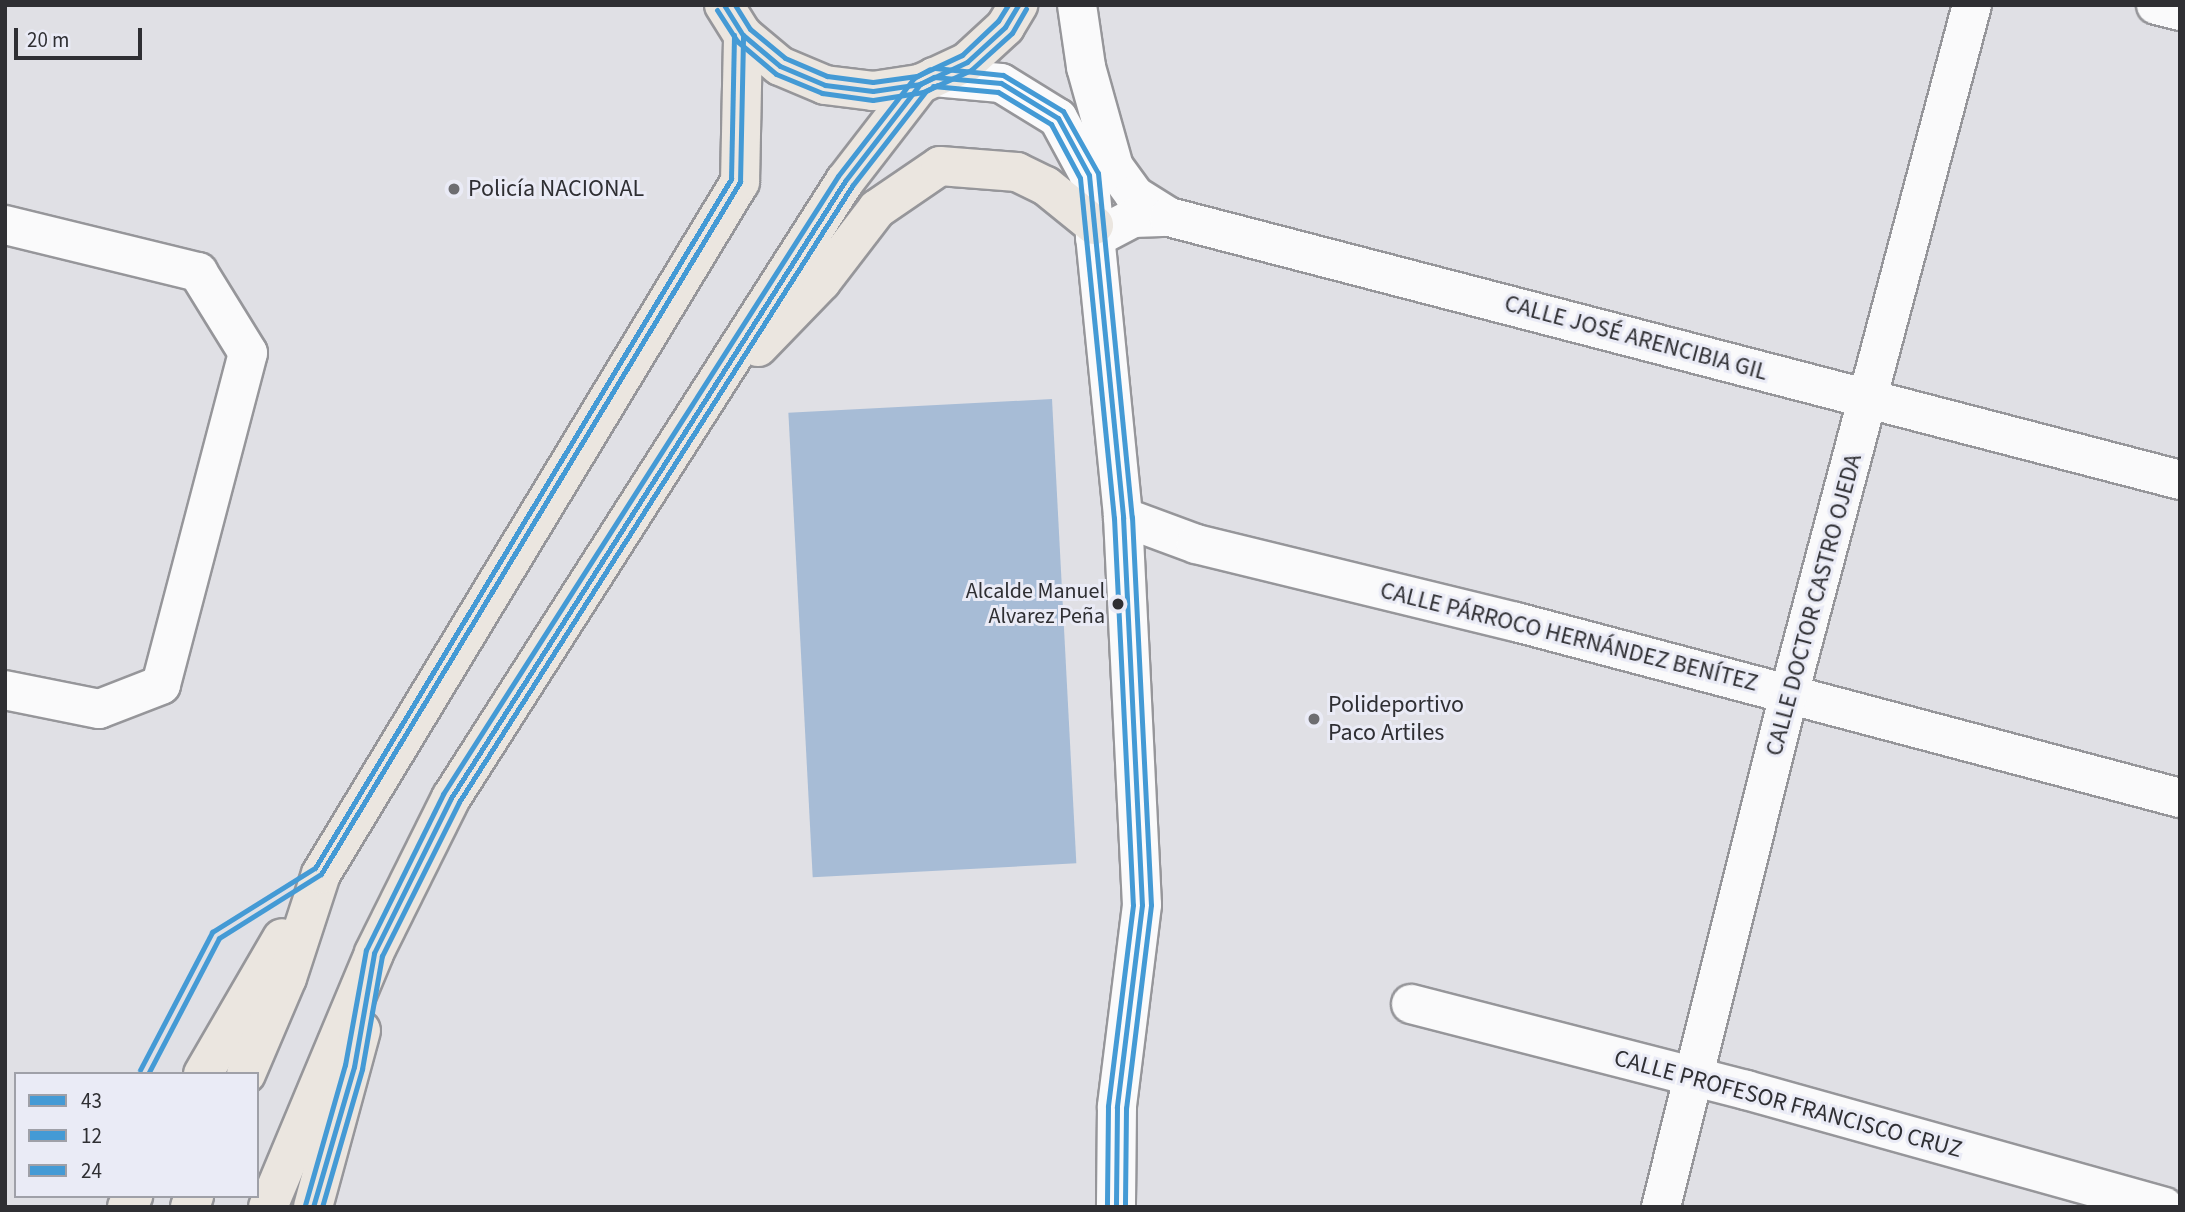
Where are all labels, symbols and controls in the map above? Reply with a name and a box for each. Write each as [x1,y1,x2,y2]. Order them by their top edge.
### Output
scale bar [18,14,145,58]
text: 20 m [27,25,69,55]
place label: Policía NACIONAL [468,175,644,203]
marker: Policía NACIONAL [446,181,462,197]
street label: CALLE JOSÉ ARENCIBIA GIL [1501,289,1771,387]
street label: CALLE DOCTOR CASTRO OJEDA [1760,451,1868,759]
street label: CALLE PÁRROCO HERNÁNDEZ BENÍTEZ [1377,576,1761,698]
place label: Alcalde Manuel Alvarez Peña [966,578,1105,630]
marker: Alcalde Manuel Alvarez Peña [1111,597,1125,611]
place label: Polideportivo Paco Artiles [1328,691,1464,747]
marker: Polideportivo Paco Artiles [1306,711,1322,727]
street label: CALLE PROFESOR FRANCISCO CRUZ [1611,1044,1965,1164]
legend [14,1072,259,1198]
text: 43 [81,1086,102,1116]
text: 12 [81,1121,102,1151]
text: 24 [81,1156,102,1186]

